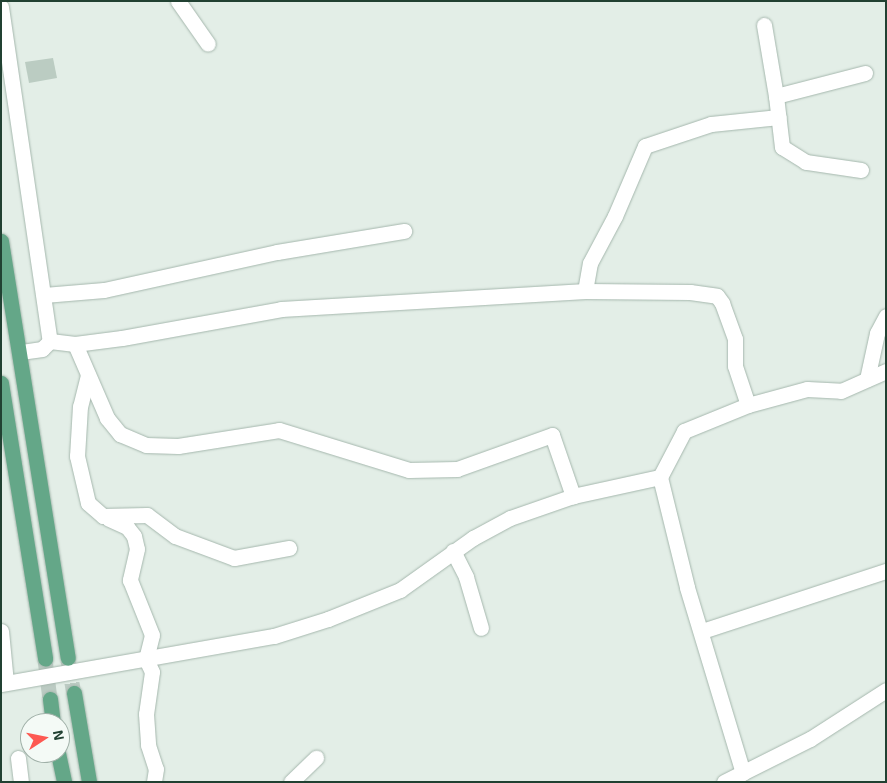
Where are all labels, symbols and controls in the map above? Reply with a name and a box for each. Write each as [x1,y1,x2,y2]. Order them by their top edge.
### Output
north arrow [20,713,70,763]
text: N [50,729,69,742]

